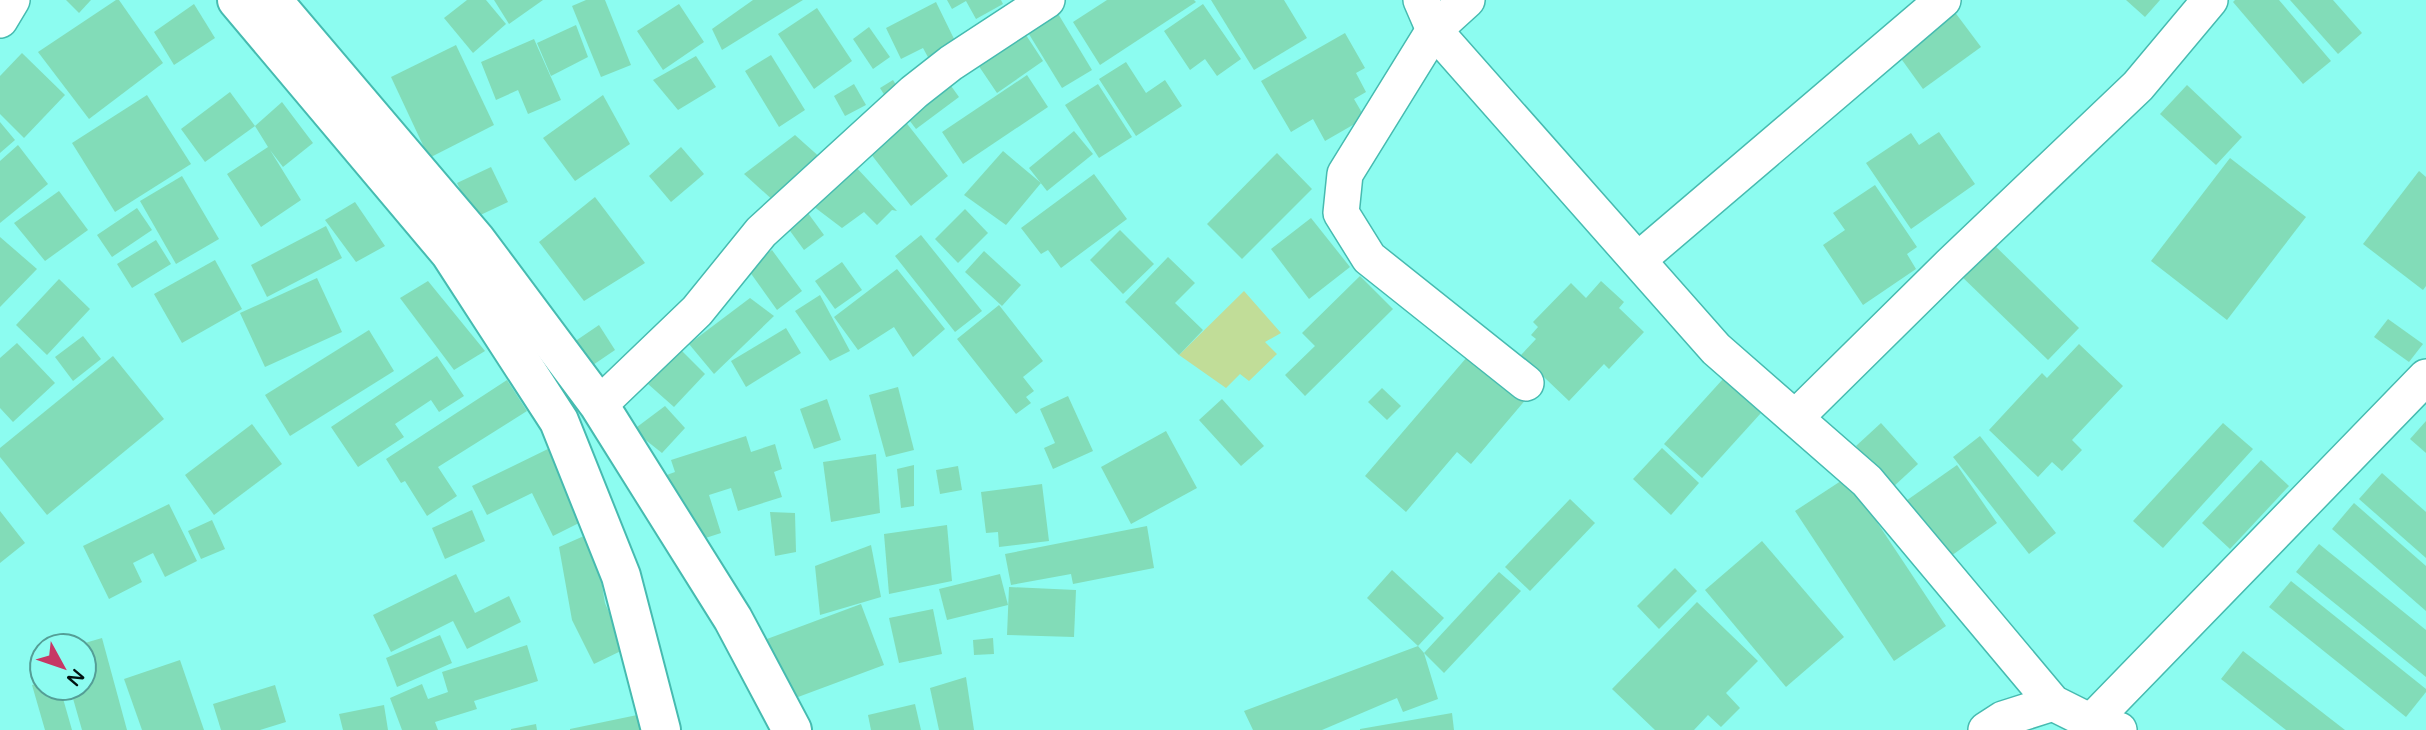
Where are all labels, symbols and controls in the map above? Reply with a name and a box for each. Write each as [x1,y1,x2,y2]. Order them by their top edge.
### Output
north arrow [28,632,98,702]
text: N [62,664,89,690]

